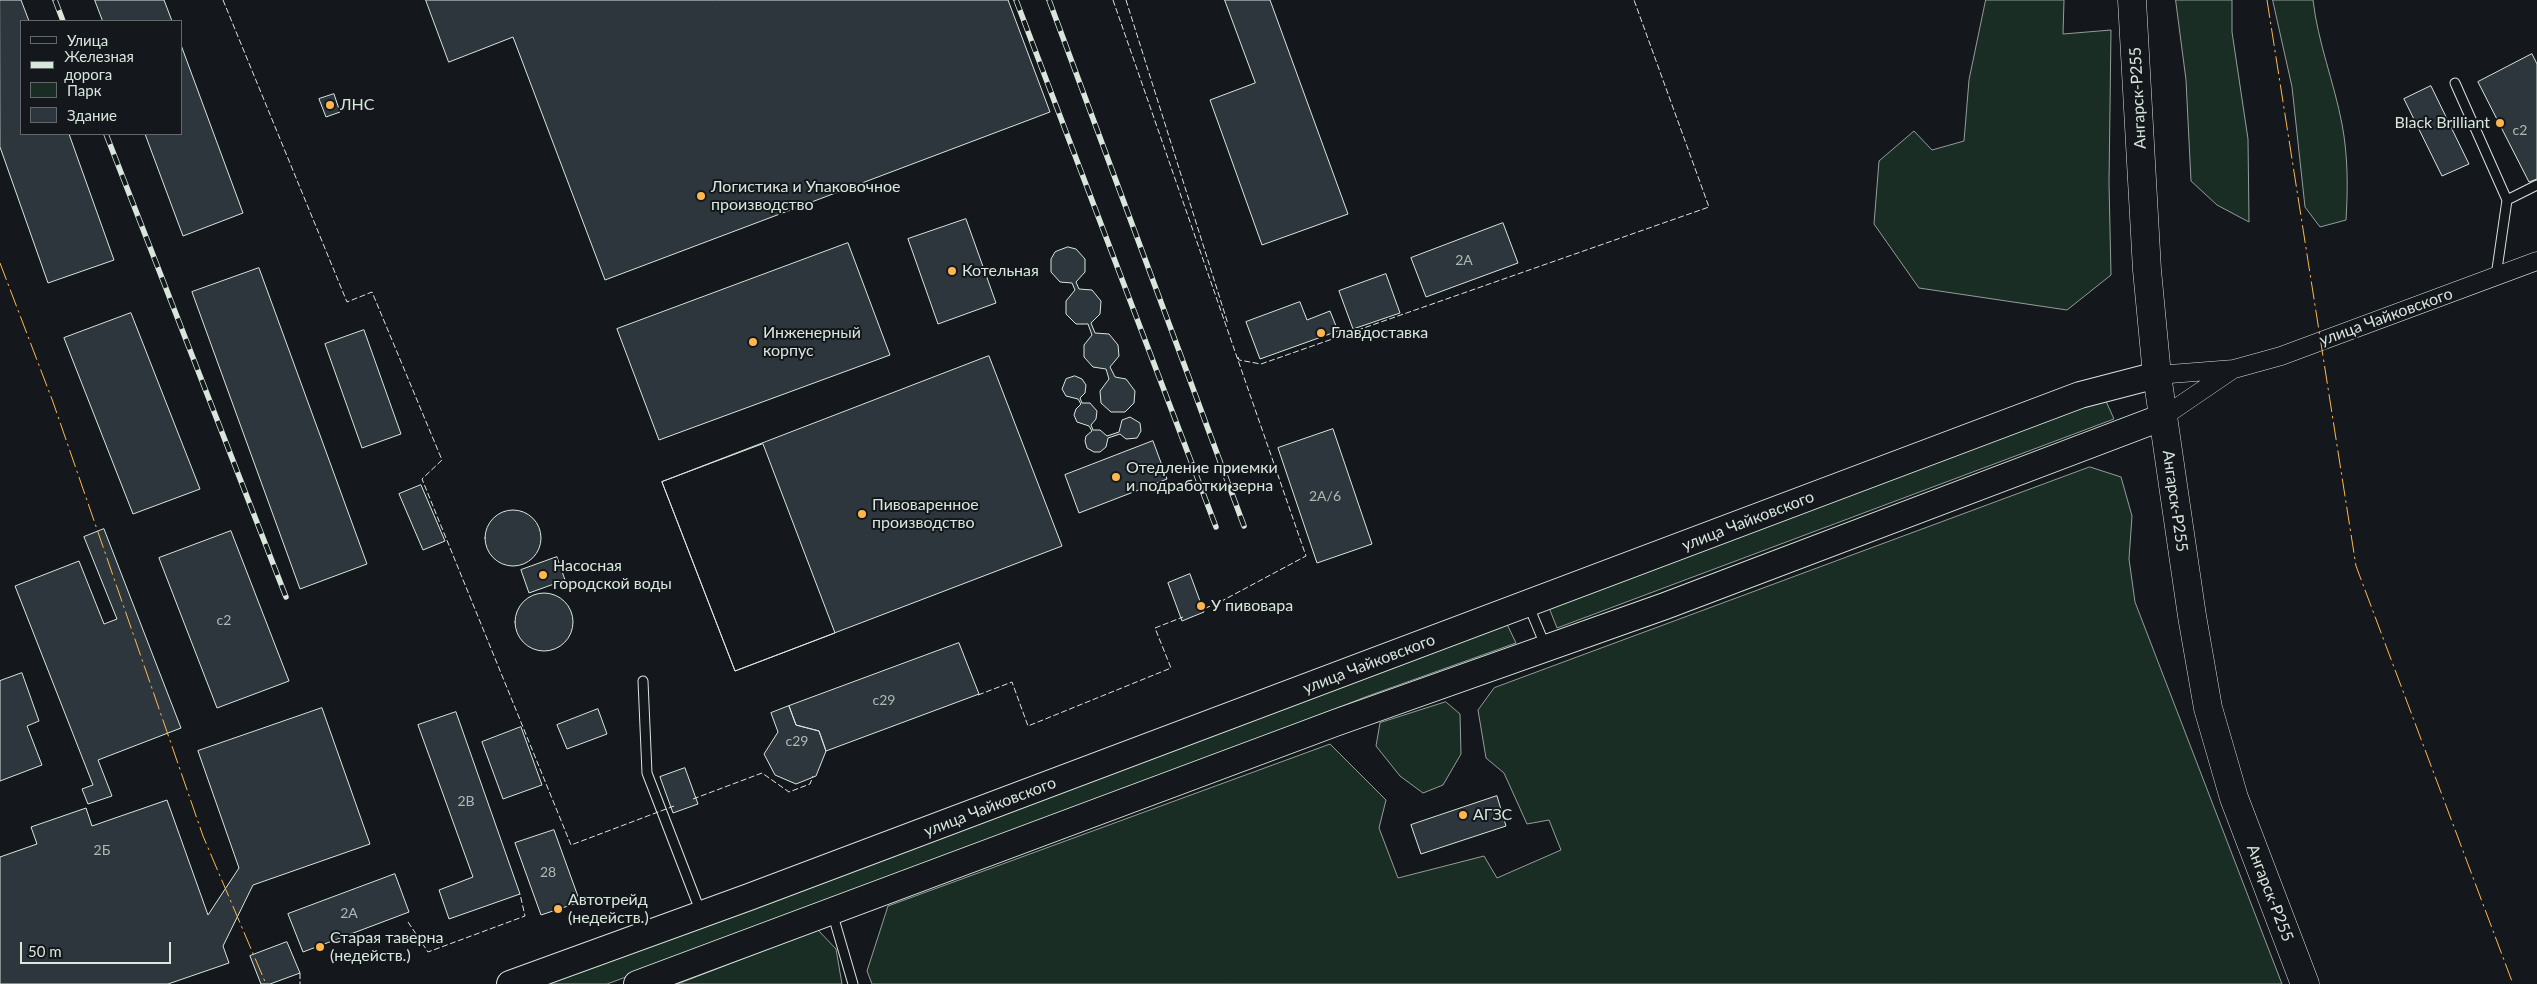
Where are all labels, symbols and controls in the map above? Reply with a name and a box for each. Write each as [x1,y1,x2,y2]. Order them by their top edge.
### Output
legend [20,20,182,135]
text: Улица [67,31,108,49]
street label: Ангарск-Р255 [2126,46,2150,150]
text: Железная дорога [64,47,134,83]
text: Парк [67,81,101,99]
place label: ЛНС [340,95,375,115]
marker: ЛНС [324,99,336,111]
text: Здание [67,106,117,124]
place label: Black Brilliant [2394,113,2490,133]
marker: Black Brilliant [2494,117,2506,129]
house number: с2 [2513,122,2527,138]
place label: Логистика и Упаковочное производство [711,177,901,215]
marker: Логистика и Упаковочное производство [695,190,707,202]
house number: 2А [1455,252,1473,268]
place label: Котельная [962,261,1039,281]
marker: Котельная [946,265,958,277]
street label: улица Чайковского [2317,284,2455,350]
place label: Инженерный корпус [763,323,861,361]
place label: Главдоставка [1331,323,1428,343]
marker: Главдоставка [1315,327,1327,339]
marker: Инженерный корпус [747,336,759,348]
street label: Ангарск-Р255 [2158,449,2192,553]
place label: Отедление приемки и подработки зерна [1126,458,1278,496]
marker: Отедление приемки и подработки зерна [1110,471,1122,483]
street label: улица Чайковского [1679,487,1817,555]
house number: 2А/6 [1309,488,1341,504]
place label: Пивоваренное производство [872,495,979,533]
marker: Пивоваренное производство [856,508,868,520]
place label: Насосная городской воды [553,556,672,594]
marker: Насосная городской воды [537,569,549,581]
place label: У пивовара [1211,596,1293,616]
marker: У пивовара [1195,600,1207,612]
house number: с2 [217,612,231,628]
street label: улица Чайковского [1300,630,1438,698]
house number: с29 [873,692,895,708]
house number: с29 [786,733,808,749]
street label: улица Чайковского [921,773,1059,841]
house number: 2В [457,793,475,809]
place label: АГЗС [1473,805,1512,825]
marker: АГЗС [1457,809,1469,821]
house number: 2Б [94,842,110,858]
street label: Ангарск-Р255 [2243,842,2297,944]
house number: 28 [540,864,556,880]
place label: Автотрейд (недейств.) [568,890,649,928]
marker: Автотрейд (недейств.) [552,903,564,915]
house number: 2А [340,905,358,921]
place label: Старая таверна (недейств.) [330,928,443,966]
scale bar [22,932,174,964]
marker: Старая таверна (недейств.) [314,941,326,953]
text: 50 m [28,942,62,960]

